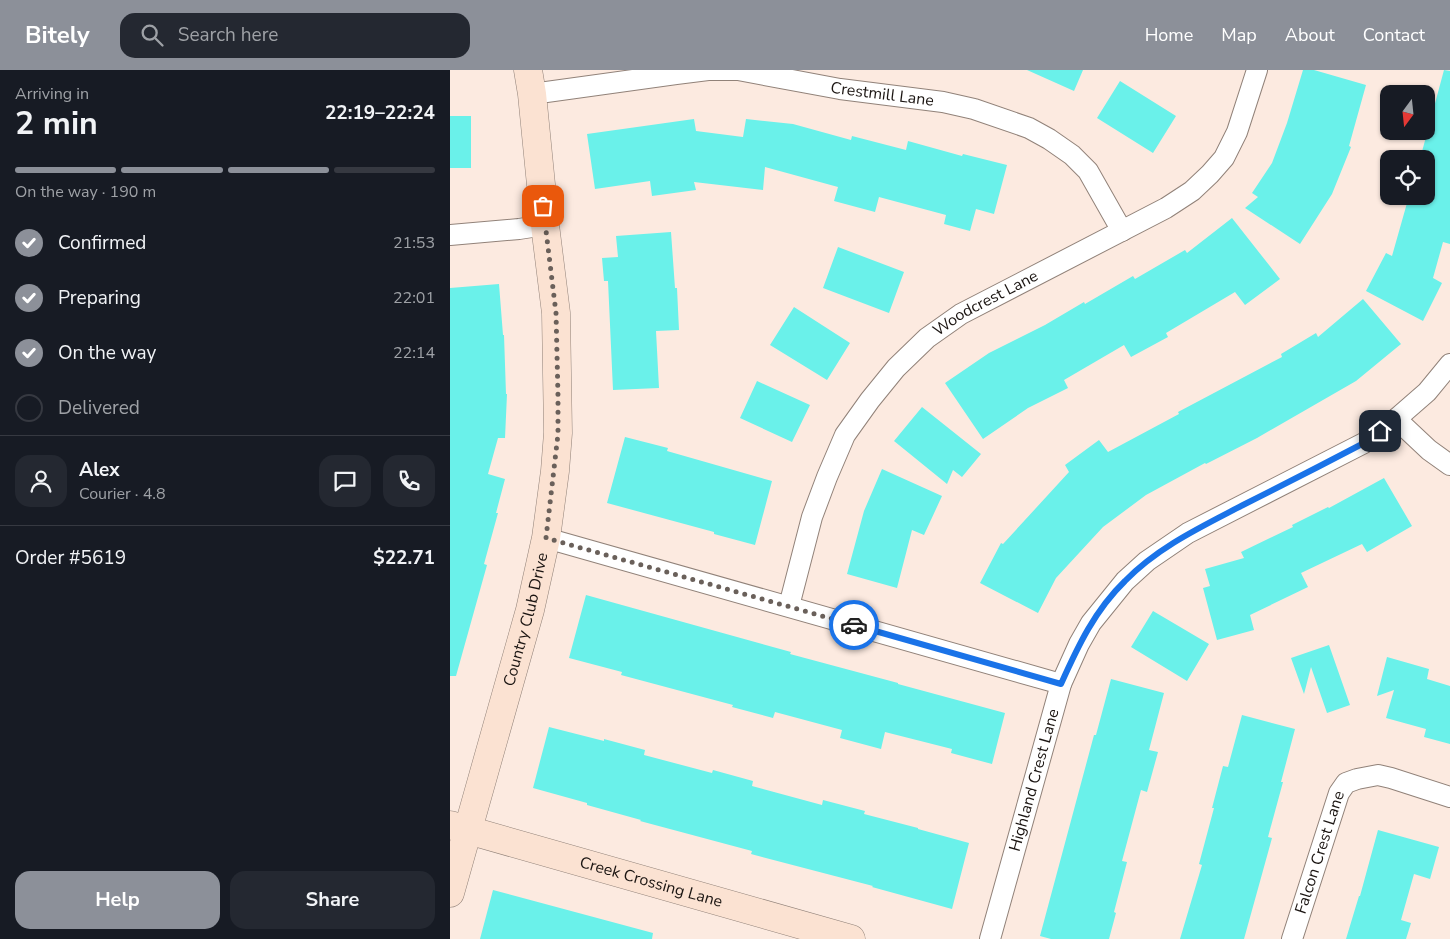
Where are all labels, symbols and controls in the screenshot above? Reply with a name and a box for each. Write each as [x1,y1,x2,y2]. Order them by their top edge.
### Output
search box [120,13,470,58]
text: Bitely [25,19,90,51]
icon: search [138,21,166,49]
text: Search here [178,22,278,48]
text: Home [1145,23,1193,47]
text: Map [1221,23,1257,47]
text: About [1285,23,1335,47]
text: Contact [1363,23,1425,47]
street label: Crestmill Lane [829,76,935,112]
text: Arriving in [15,83,89,105]
north arrow [1380,85,1435,140]
map controls [1380,85,1435,205]
text: 22:19–22:24 [325,100,435,126]
text: 2 min [15,102,98,145]
button: locate [1380,150,1435,205]
text: On the way · 190 m [15,181,156,203]
pin [522,185,564,227]
icon: bag [529,192,557,220]
icon: check [15,229,43,257]
text: Confirmed [58,230,146,256]
text: 21:53 [393,232,435,254]
street label: Woodcrest Lane [928,265,1042,342]
icon: check [15,284,43,312]
text: Preparing [58,285,141,311]
text: 22:01 [393,287,435,309]
icon: check [15,339,43,367]
text: On the way [58,340,156,366]
text: 22:14 [393,342,435,364]
text: Delivered [58,395,140,421]
pin [1359,410,1401,452]
icon: home [1366,417,1394,445]
button: person [15,455,67,507]
button: chat [319,455,371,507]
button: phone [383,455,435,507]
text: Alex [79,457,120,483]
text: Courier · 4.8 [79,483,165,505]
text: Order #5619 [15,545,126,571]
text: $22.71 [373,545,435,571]
street label: Country Club Drive [498,550,553,689]
courier [829,600,879,650]
icon: car [840,611,868,639]
street label: Highland Crest Lane [1004,706,1065,854]
street label: Falcon Crest Lane [1290,788,1350,917]
street label: Creek Crossing Lane [577,851,725,913]
button: Help [15,871,220,929]
button: Share [230,871,435,929]

